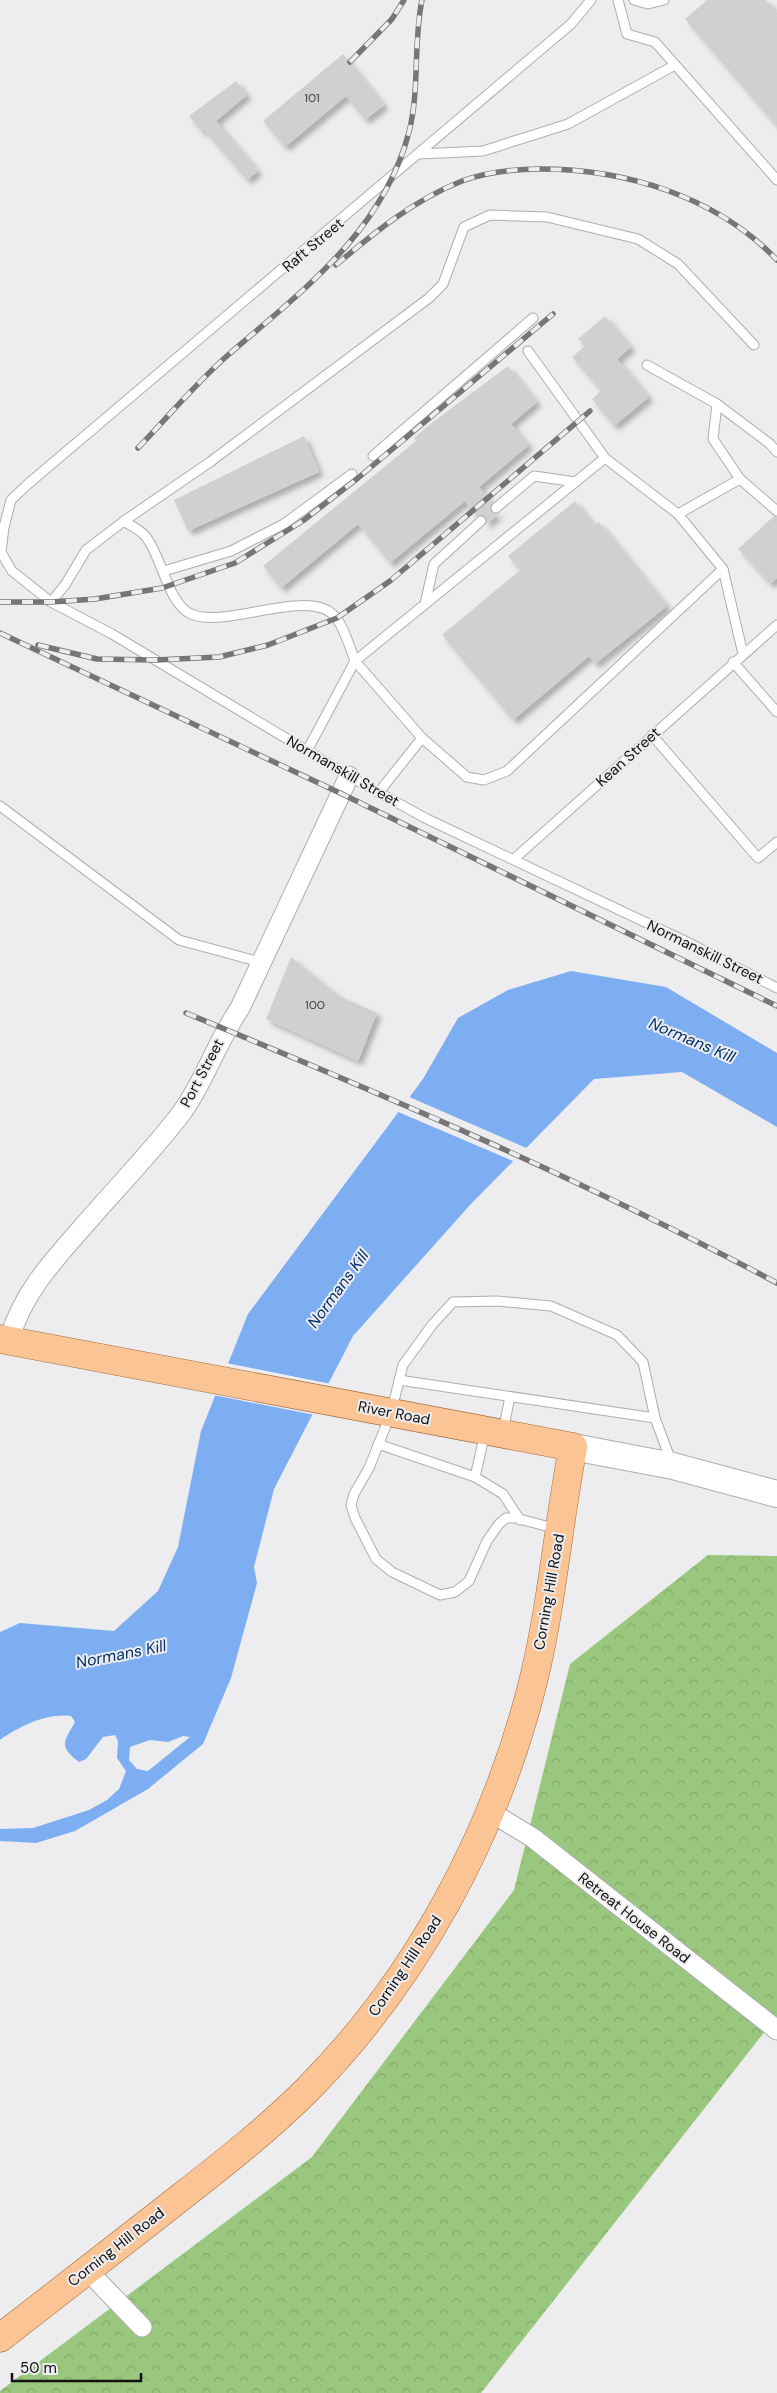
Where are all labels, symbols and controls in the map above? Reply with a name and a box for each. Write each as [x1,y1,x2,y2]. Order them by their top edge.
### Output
house number: 101 [304,90,320,106]
street label: Raft Street [278,213,348,277]
street label: Kean Street [592,723,665,791]
street label: Normanskill Street [283,731,403,811]
street label: Normanskill Street [644,915,766,989]
house number: 100 [305,997,325,1013]
water label: Normans Kill [646,1012,739,1068]
street label: Port Street [176,1035,229,1111]
water label: Normans Kill [303,1245,374,1332]
street label: River Road [356,1396,432,1430]
street label: Corning Hill Road [529,1532,569,1652]
water label: Normans Kill [74,1635,168,1673]
street label: Retreat House Road [574,1868,694,1968]
street label: Corning Hill Road [364,1912,446,2020]
street label: Corning Hill Road [63,2203,169,2291]
scale bar [12,2350,141,2382]
text: 50 m [20,2358,57,2378]

